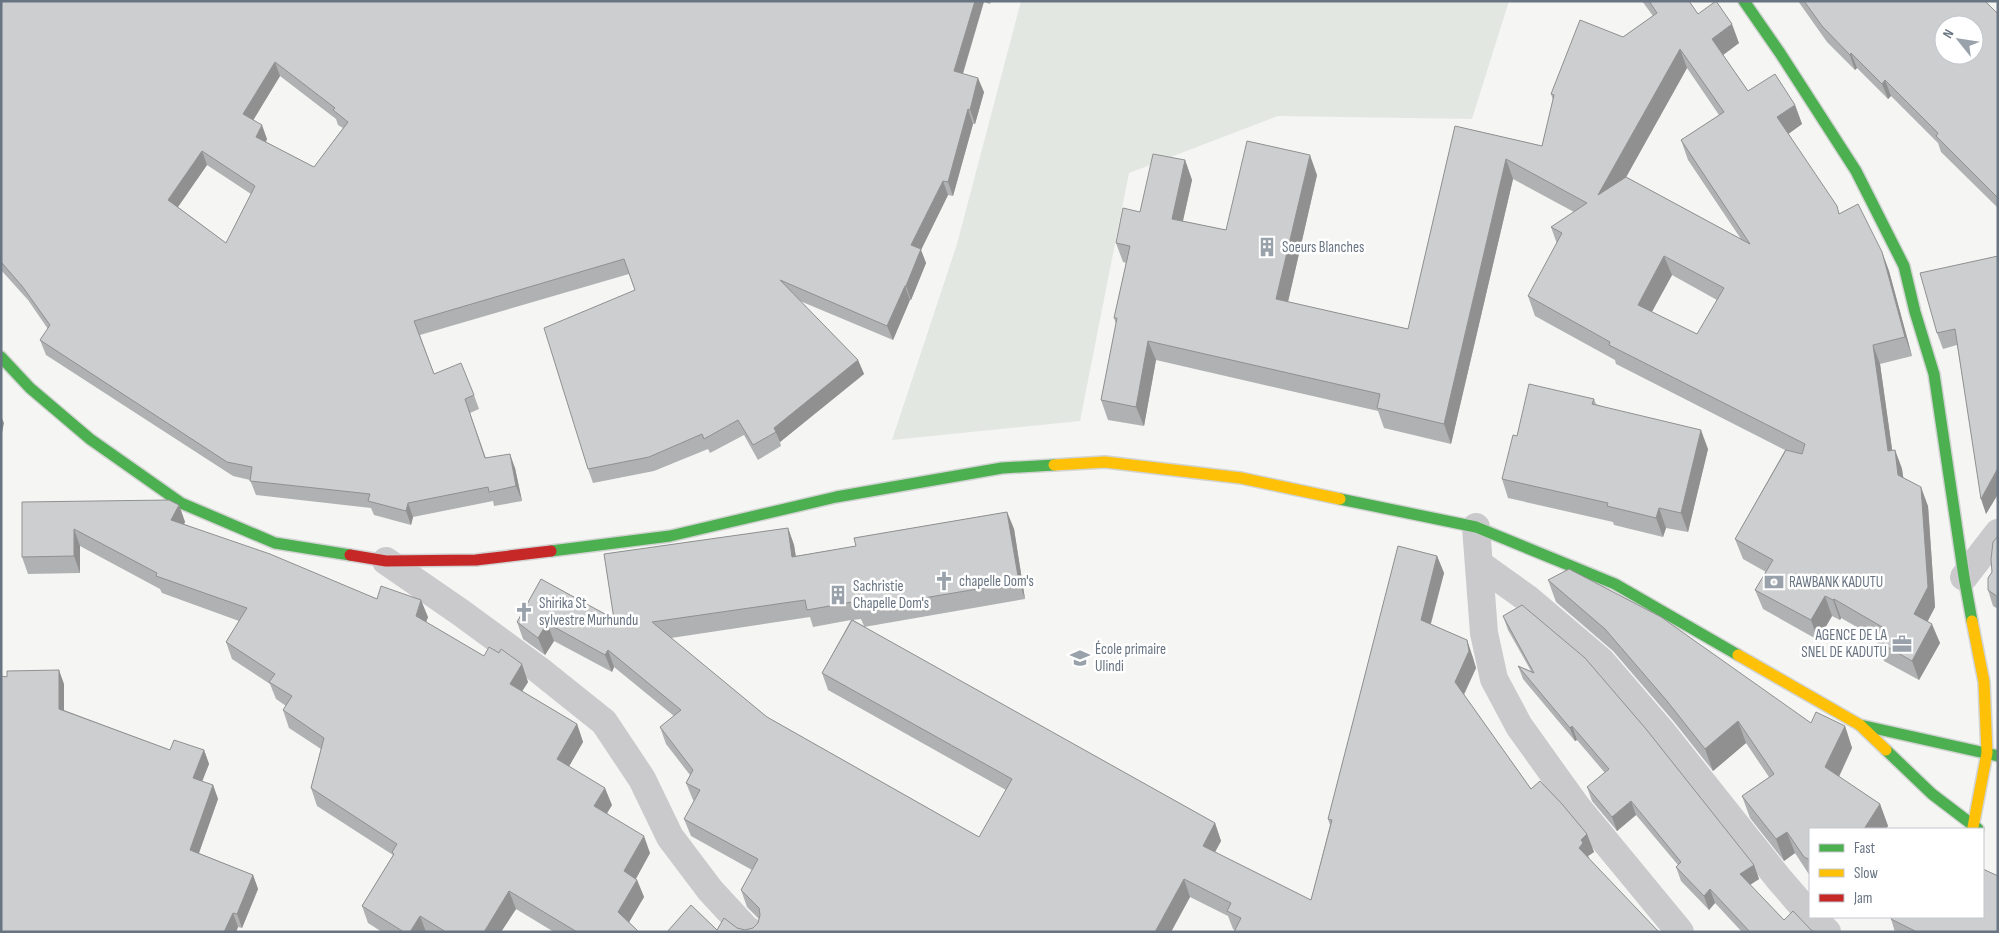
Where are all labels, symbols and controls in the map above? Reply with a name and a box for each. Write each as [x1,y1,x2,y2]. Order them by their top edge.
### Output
north arrow [1934,15,1984,65]
text: N [1939,26,1957,41]
building icon: Soeurs Blanches [1256,236,1278,258]
place label: Soeurs Blanches [1282,238,1364,257]
church icon: chapelle Dom's [933,570,955,592]
bank icon: RAWBANK KADUTU [1763,571,1785,593]
place label: chapelle Dom's [959,572,1034,591]
place label: RAWBANK KADUTU [1789,573,1883,592]
place label: Sachristie Chapelle Dom's [853,577,929,613]
building icon: Sachristie Chapelle Dom's [827,584,849,606]
place label: Shirika St sylvestre Murhundu [539,594,638,630]
church icon: Shirika St sylvestre Murhundu [513,601,535,623]
place label: AGENCE DE LA SNEL DE KADUTU [1801,626,1888,662]
office icon: AGENCE DE LA SNEL DE KADUTU [1891,633,1913,655]
place label: École primaire Ulindi [1095,640,1166,676]
school or university icon: École primaire Ulindi [1069,647,1091,669]
legend [1809,828,1984,918]
text: Fast [1854,839,1876,858]
text: Slow [1854,864,1878,883]
text: Jam [1853,889,1872,908]

